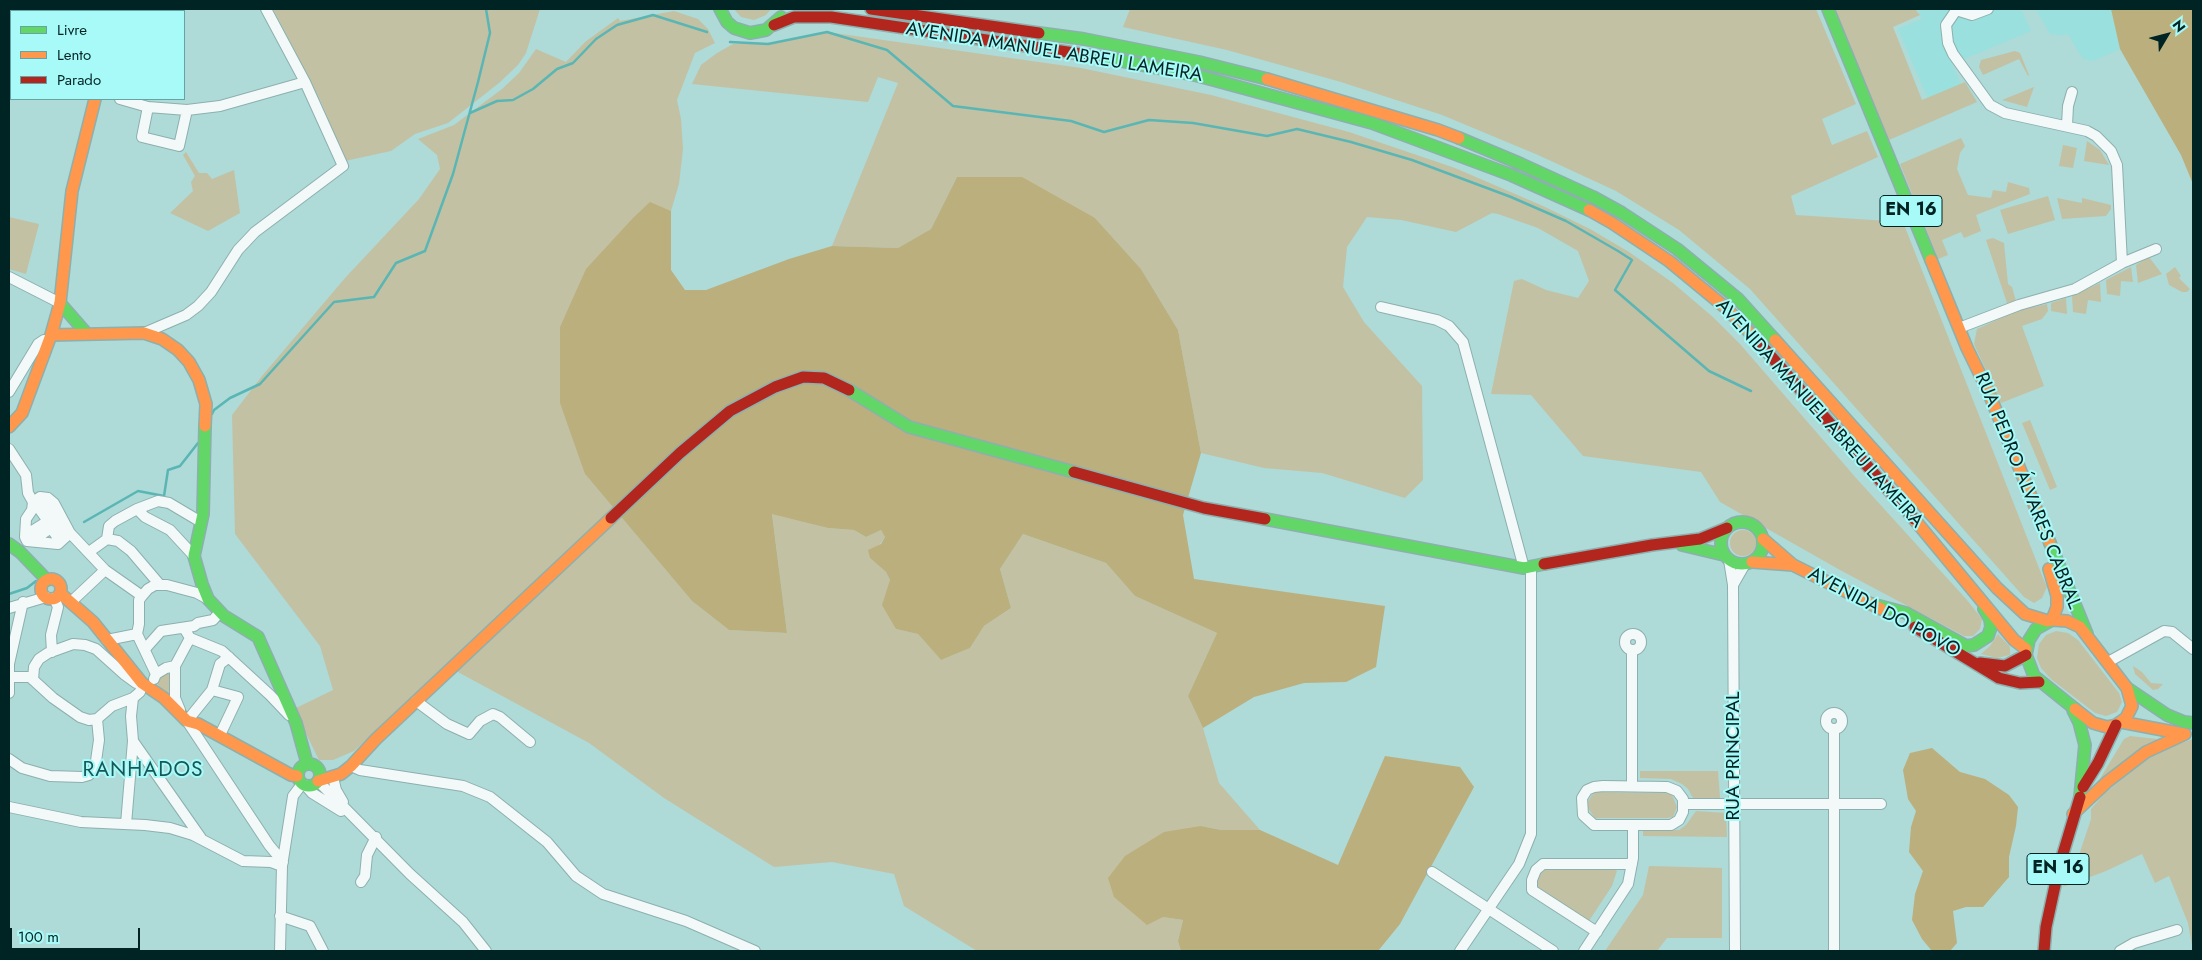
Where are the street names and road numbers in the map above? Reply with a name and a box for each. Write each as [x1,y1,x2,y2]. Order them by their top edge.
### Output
street label: AVENIDA MANUEL ABREU LAMEIRA [904,18,1204,88]
road number: EN 16 [1880,196,1942,227]
street label: AVENIDA MANUEL ABREU LAMEIRA [1710,295,1928,533]
street label: RUA PEDRO ÁLVARES CABRAL [1969,369,2085,613]
street label: AVENIDA DO POVO [1804,563,1964,663]
street label: RUA PRINCIPAL [1723,691,1745,821]
road number: EN 16 [2027,854,2089,884]

